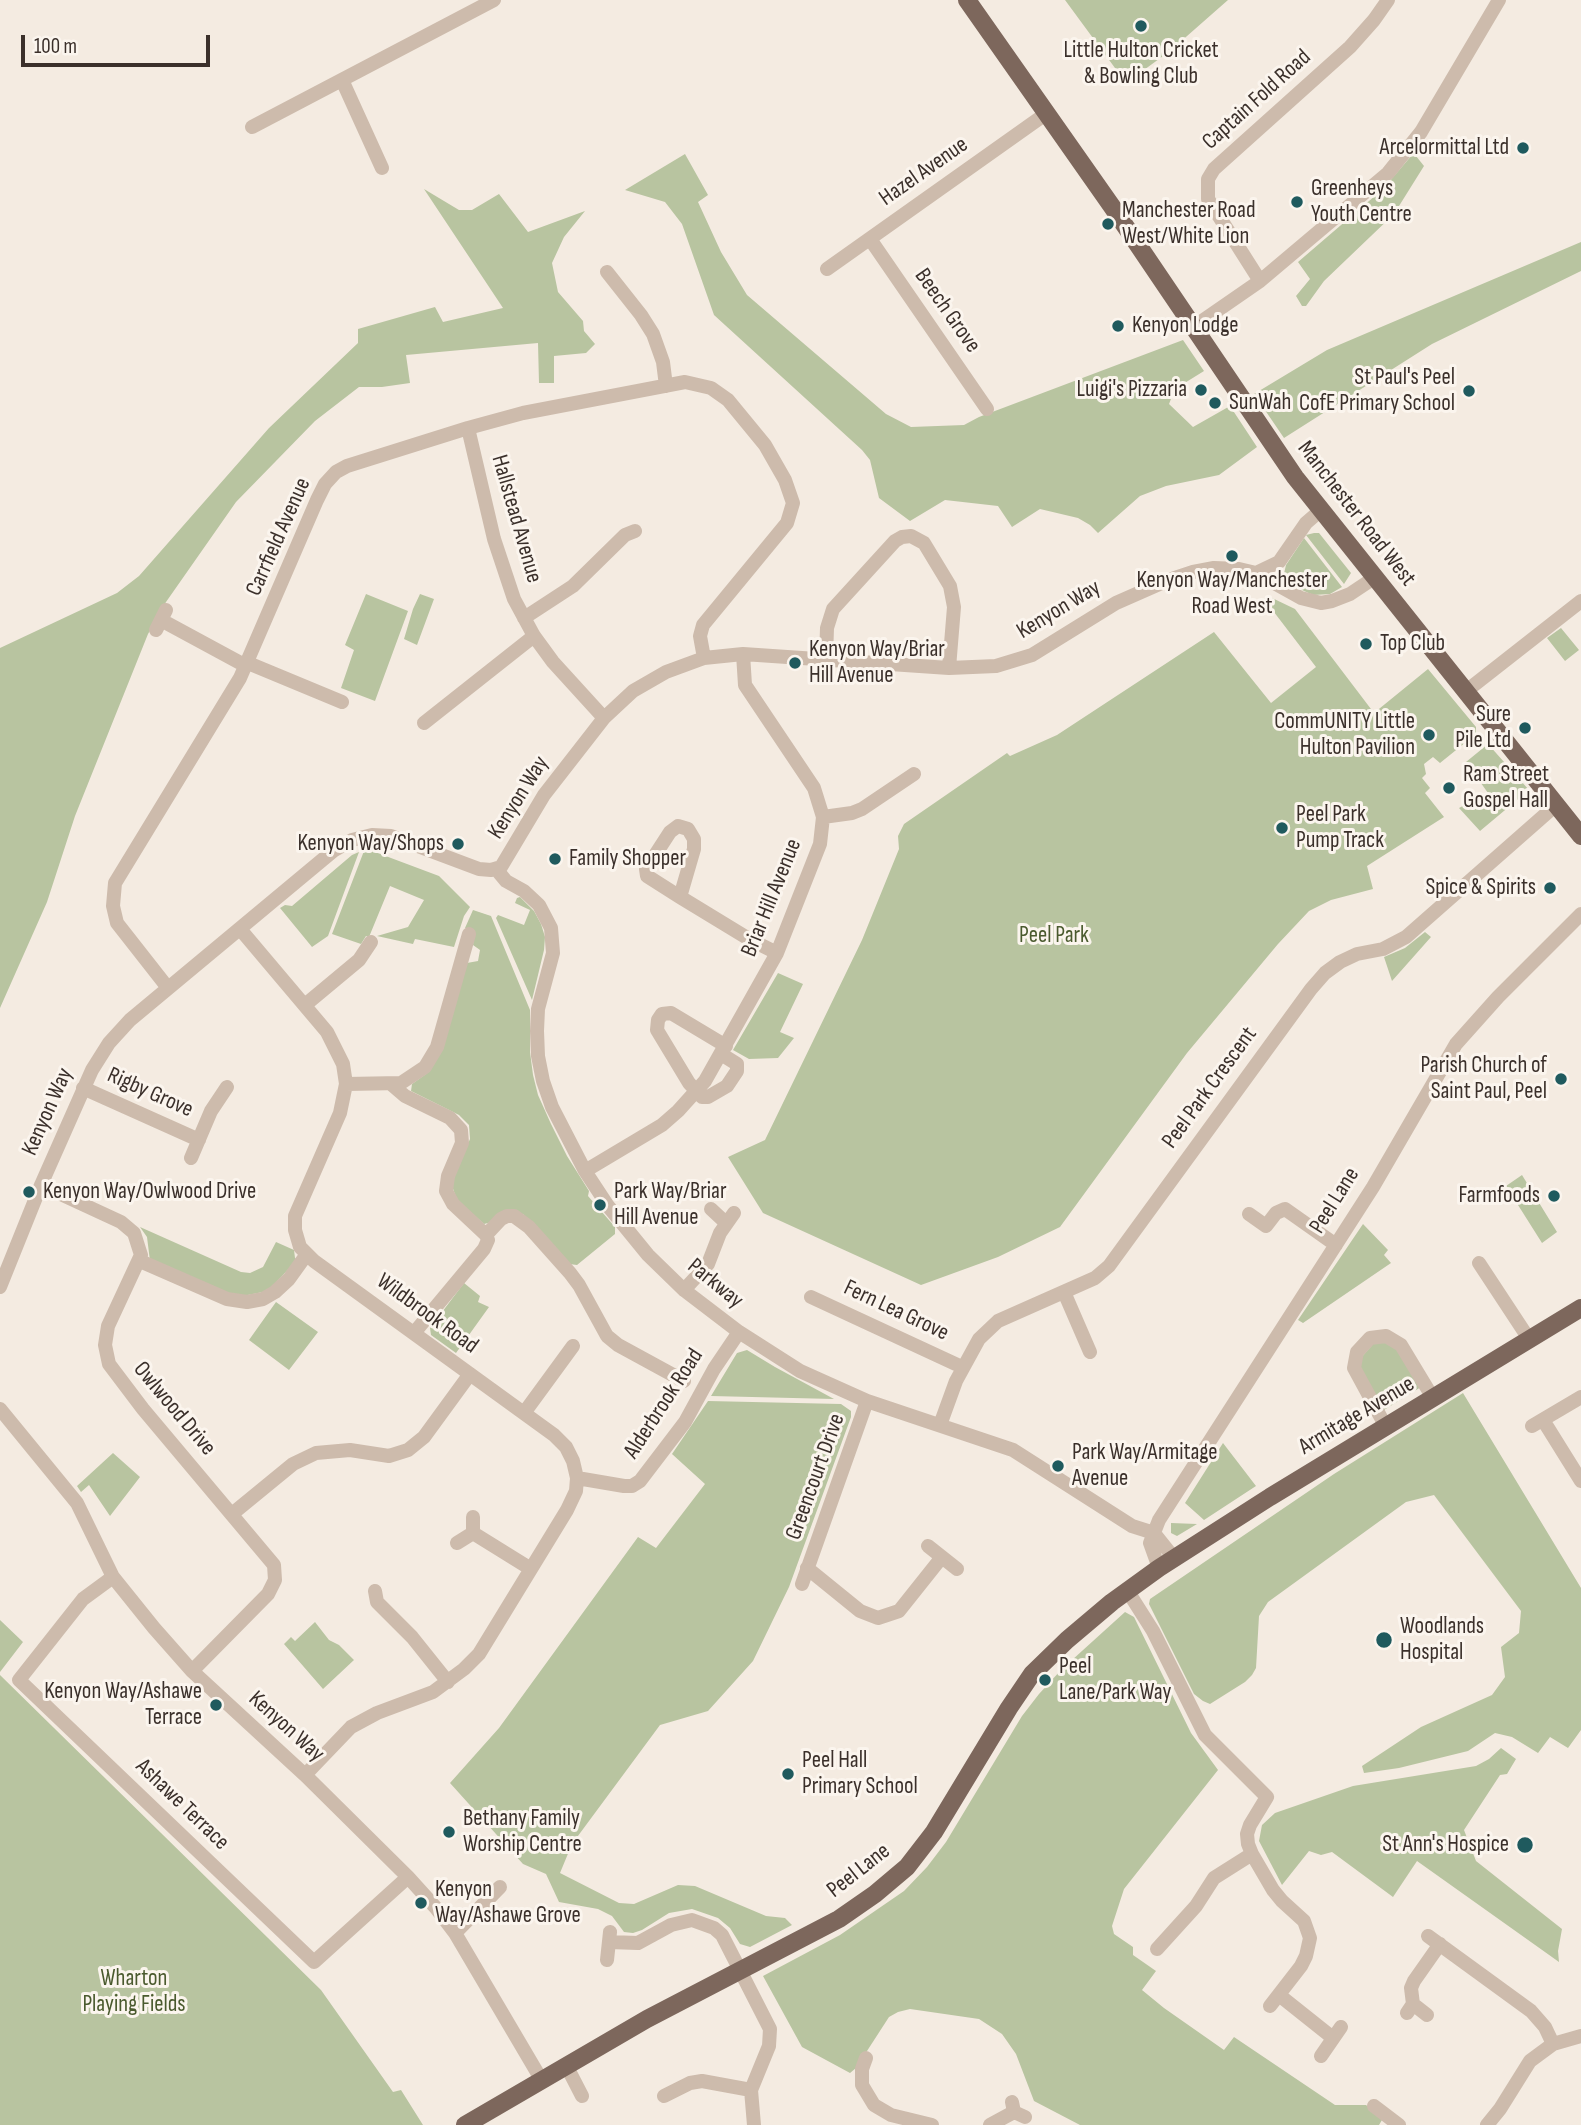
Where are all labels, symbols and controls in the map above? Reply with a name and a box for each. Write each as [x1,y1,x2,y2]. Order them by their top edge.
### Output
marker: Little Hulton Cricket & Bowling Club [1133,18,1149,34]
scale bar [24,21,214,65]
text: 100 m [34,34,77,59]
place label: Little Hulton Cricket & Bowling Club [1063,37,1219,91]
street label: Captain Fold Road [1197,44,1317,156]
street label: Hazel Avenue [874,131,974,213]
place label: Arcelormittal Ltd [1379,134,1509,162]
marker: Arcelormittal Ltd [1515,140,1531,156]
place label: Greenheys Youth Centre [1311,175,1412,229]
marker: Greenheys Youth Centre [1289,194,1305,210]
place label: Manchester Road West/White Lion [1122,197,1256,251]
marker: Manchester Road West/White Lion [1100,216,1116,232]
street label: Beech Grove [908,264,986,358]
place label: Kenyon Lodge [1132,312,1238,340]
marker: Kenyon Lodge [1110,318,1126,334]
place label: St Paul's Peel CofE Primary School [1299,364,1455,418]
place label: Luigi's Pizzaria [1077,376,1187,404]
marker: Luigi's Pizzaria [1193,382,1209,398]
marker: St Paul's Peel CofE Primary School [1461,383,1477,399]
place label: SunWah [1229,389,1291,417]
marker: SunWah [1207,395,1223,411]
street label: Manchester Road West [1291,436,1421,592]
street label: Hallstead Avenue [485,452,547,586]
street label: Carrfield Avenue [241,474,317,600]
marker: Kenyon Way/Manchester Road West [1224,548,1240,564]
place label: Kenyon Way/Manchester Road West [1137,567,1327,621]
street label: Kenyon Way [1012,574,1106,646]
place label: Top Club [1380,630,1445,658]
place label: Kenyon Way/Briar Hill Avenue [809,636,945,690]
marker: Top Club [1358,636,1374,652]
marker: Kenyon Way/Briar Hill Avenue [787,655,803,671]
place label: Sure Pile Ltd [1455,701,1511,755]
place label: CommUNITY Little Hulton Pavilion [1274,708,1415,762]
marker: Sure Pile Ltd [1517,720,1533,736]
marker: CommUNITY Little Hulton Pavilion [1421,727,1437,743]
street label: Kenyon Way [483,751,555,845]
place label: Ram Street Gospel Hall [1463,761,1549,815]
marker: Ram Street Gospel Hall [1441,780,1457,796]
place label: Peel Park Pump Track [1296,801,1384,855]
marker: Peel Park Pump Track [1274,820,1290,836]
place label: Kenyon Way/Shops [298,830,444,858]
street label: Briar Hill Avenue [736,835,808,961]
marker: Kenyon Way/Shops [450,836,466,852]
place label: Family Shopper [569,845,686,873]
marker: Family Shopper [547,851,563,867]
place label: Spice & Spirits [1425,874,1536,902]
marker: Spice & Spirits [1542,880,1558,896]
park label: Peel Park [1019,922,1089,950]
street label: Peel Park Crescent [1157,1022,1263,1154]
place label: Parish Church of Saint Paul, Peel [1420,1052,1547,1106]
street label: Rigby Grove [103,1062,197,1124]
street label: Kenyon Way [17,1064,79,1160]
marker: Parish Church of Saint Paul, Peel [1553,1071,1569,1087]
street label: Peel Lane [1304,1163,1366,1239]
place label: Kenyon Way/Owlwood Drive [43,1178,256,1206]
place label: Park Way/Briar Hill Avenue [614,1178,726,1232]
place label: Farmfoods [1458,1182,1540,1210]
marker: Kenyon Way/Owlwood Drive [21,1184,37,1200]
marker: Farmfoods [1546,1188,1562,1204]
marker: Park Way/Briar Hill Avenue [592,1197,608,1213]
street label: Parkway [681,1253,749,1315]
street label: Wildbrook Road [371,1268,483,1360]
street label: Fern Lea Grove [839,1275,953,1347]
street label: Alderbrook Road [618,1344,710,1464]
street label: Owlwood Drive [127,1357,221,1461]
street label: Armitage Avenue [1294,1371,1420,1461]
street label: Greencourt Drive [780,1410,852,1544]
place label: Park Way/Armitage Avenue [1072,1439,1218,1493]
marker: Park Way/Armitage Avenue [1050,1458,1066,1474]
place label: Woodlands Hospital [1400,1613,1484,1667]
marker: Woodlands Hospital [1374,1630,1394,1650]
place label: Peel Lane/Park Way [1059,1653,1171,1707]
marker: Peel Lane/Park Way [1037,1672,1053,1688]
place label: Kenyon Way/Ashawe Terrace [44,1678,202,1732]
street label: Kenyon Way [242,1686,330,1768]
marker: Kenyon Way/Ashawe Terrace [208,1697,224,1713]
place label: Peel Hall Primary School [802,1747,918,1801]
street label: Ashawe Terrace [129,1754,235,1856]
marker: Peel Hall Primary School [780,1766,796,1782]
place label: Bethany Family Worship Centre [463,1805,582,1859]
marker: Bethany Family Worship Centre [441,1824,457,1840]
place label: St Ann's Hospice [1382,1831,1509,1859]
marker: St Ann's Hospice [1515,1835,1535,1855]
street label: Peel Lane [822,1838,896,1904]
place label: Kenyon Way/Ashawe Grove [435,1876,581,1930]
marker: Kenyon Way/Ashawe Grove [413,1895,429,1911]
park label: Wharton Playing Fields [82,1965,186,2019]

